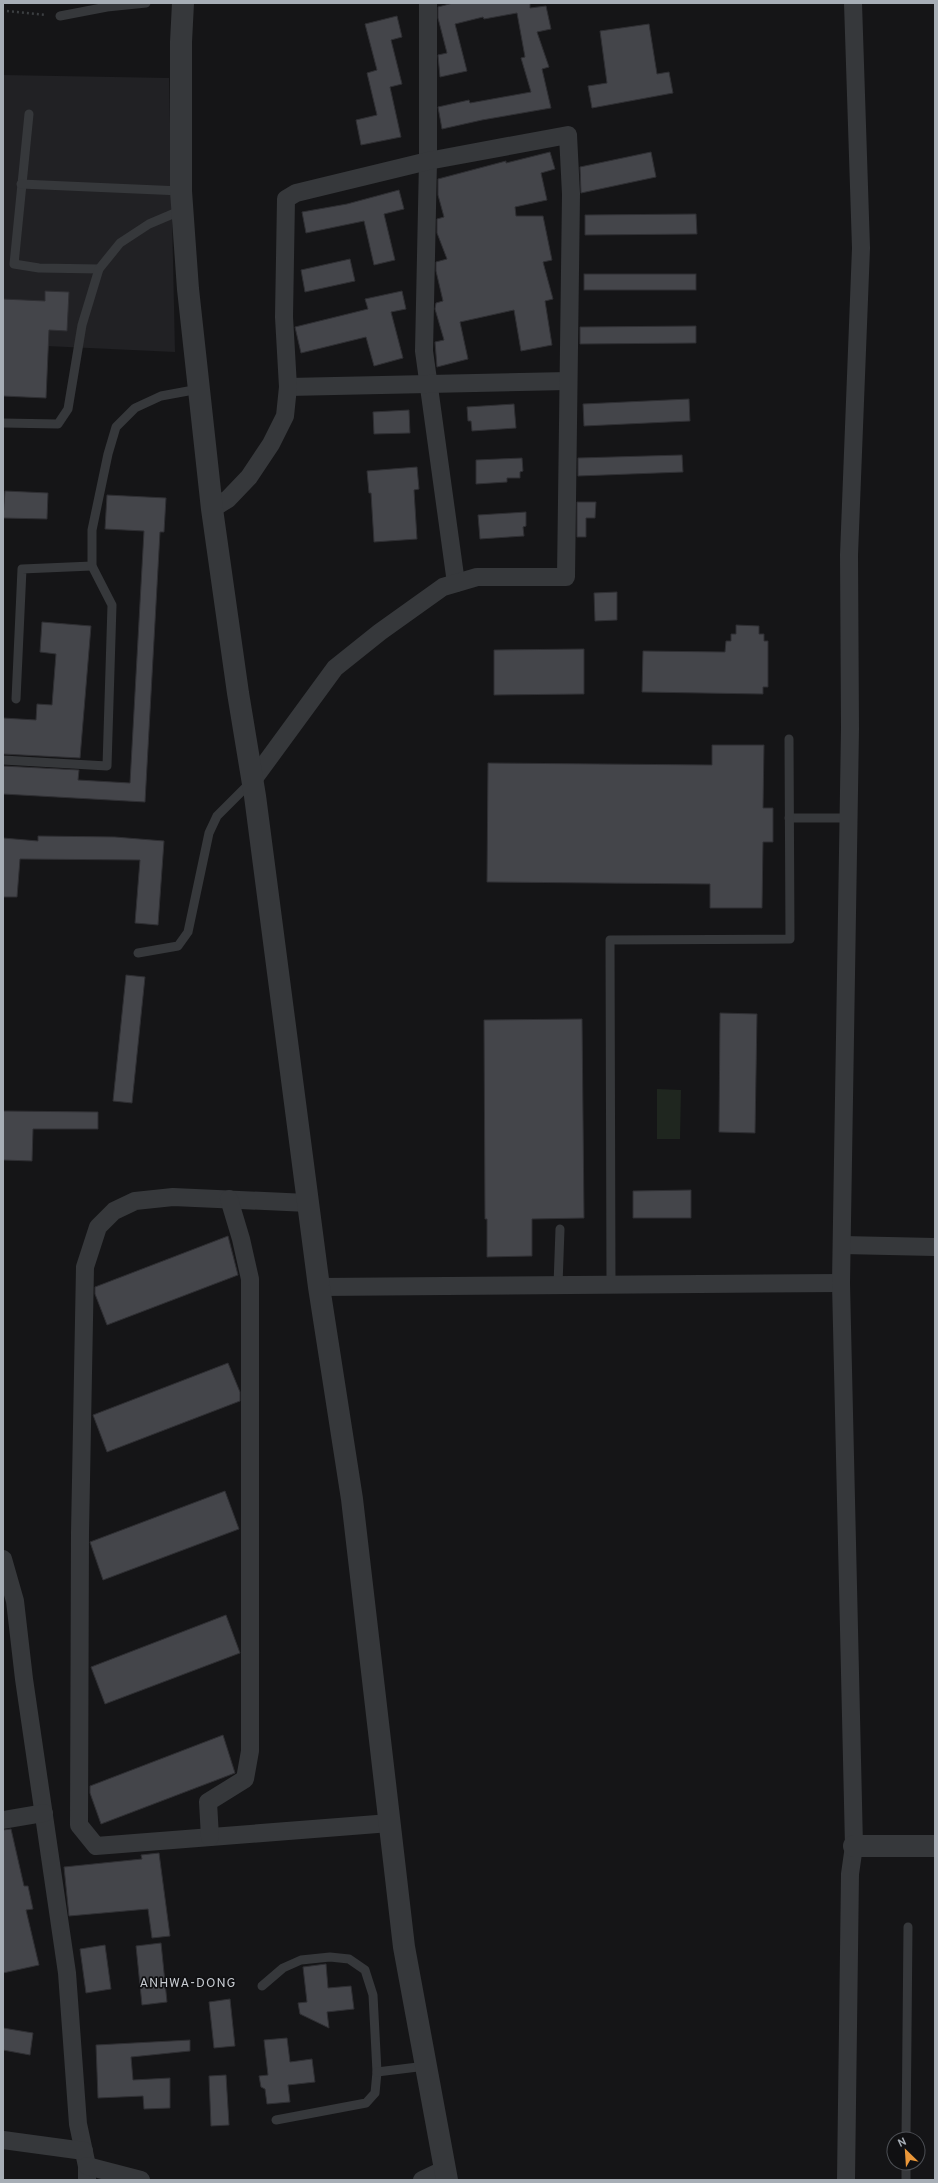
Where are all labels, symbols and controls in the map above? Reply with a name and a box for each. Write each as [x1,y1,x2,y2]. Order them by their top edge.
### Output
district label: ANHWA-DONG [139,1976,237,1992]
north arrow [886,2131,926,2171]
text: N [896,2135,909,2151]

